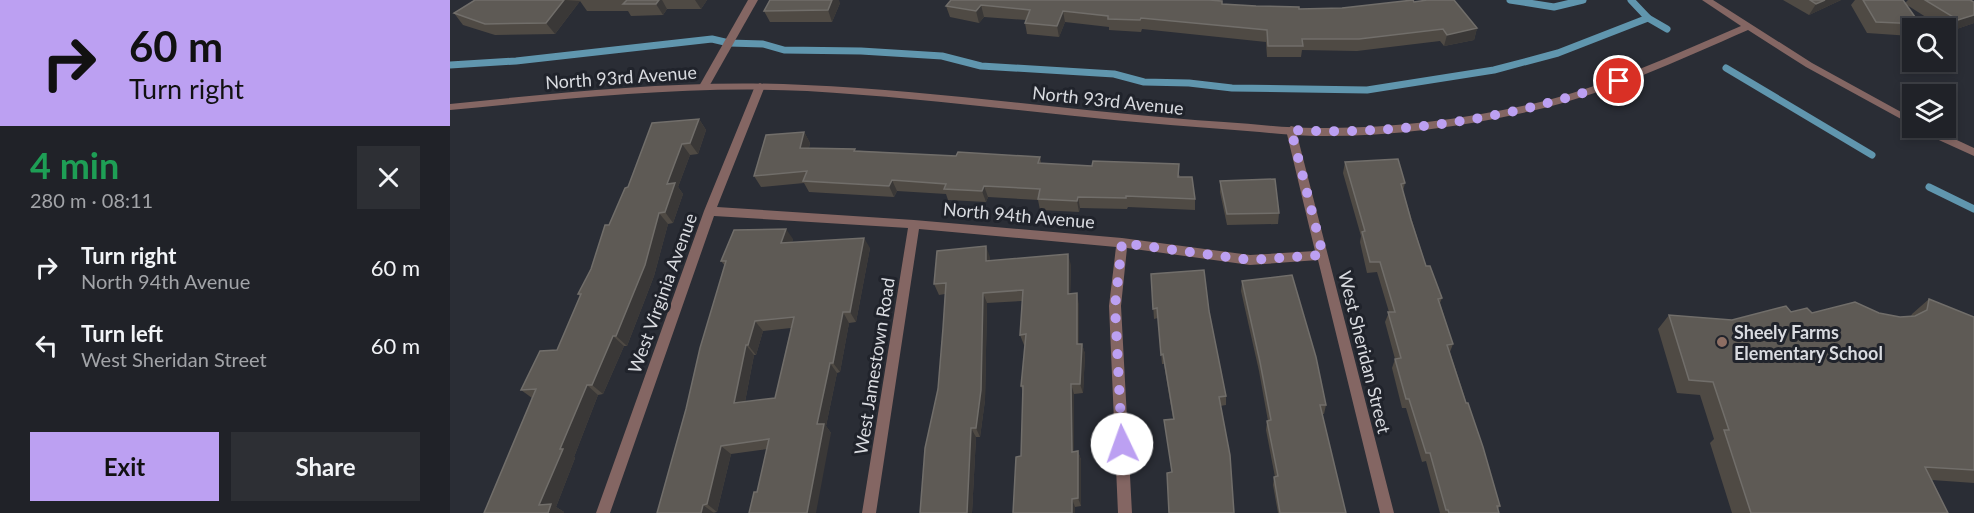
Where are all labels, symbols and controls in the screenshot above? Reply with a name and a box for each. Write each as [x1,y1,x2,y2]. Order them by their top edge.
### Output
map controls [1902,18,1956,138]
button: search [1902,18,1956,72]
text: 60 m [129,21,223,71]
icon: right [30,24,108,102]
pin [1593,55,1644,106]
street label: North 93rd Avenue [544,61,698,93]
icon: arrive [1602,64,1635,97]
text: Turn right [129,72,244,105]
street label: North 93rd Avenue [1031,81,1185,119]
button: layers [1902,84,1956,138]
text: 4 min [30,143,119,187]
button: close [357,146,420,209]
text: 280 m · 08:11 [30,188,153,212]
street label: North 94th Avenue [942,197,1096,233]
street label: West Virginia Avenue [623,210,701,376]
text: Turn right [81,242,176,269]
icon: right [30,251,63,284]
text: 60 m [371,254,420,281]
street label: West Sheridan Street [1334,268,1396,436]
text: North 94th Avenue [81,269,250,293]
street label: West Jamestown Road [849,276,899,456]
text: Turn left [81,320,163,347]
place label: Sheely Farms Elementary School [1734,321,1883,364]
icon: left [30,329,63,362]
text: 60 m [371,332,420,359]
marker: Sheely Farms Elementary School [1715,335,1729,349]
text: West Sheridan Street [81,347,267,371]
position arrow [1090,412,1154,476]
button: Exit [30,432,219,501]
button: Share [231,432,420,501]

